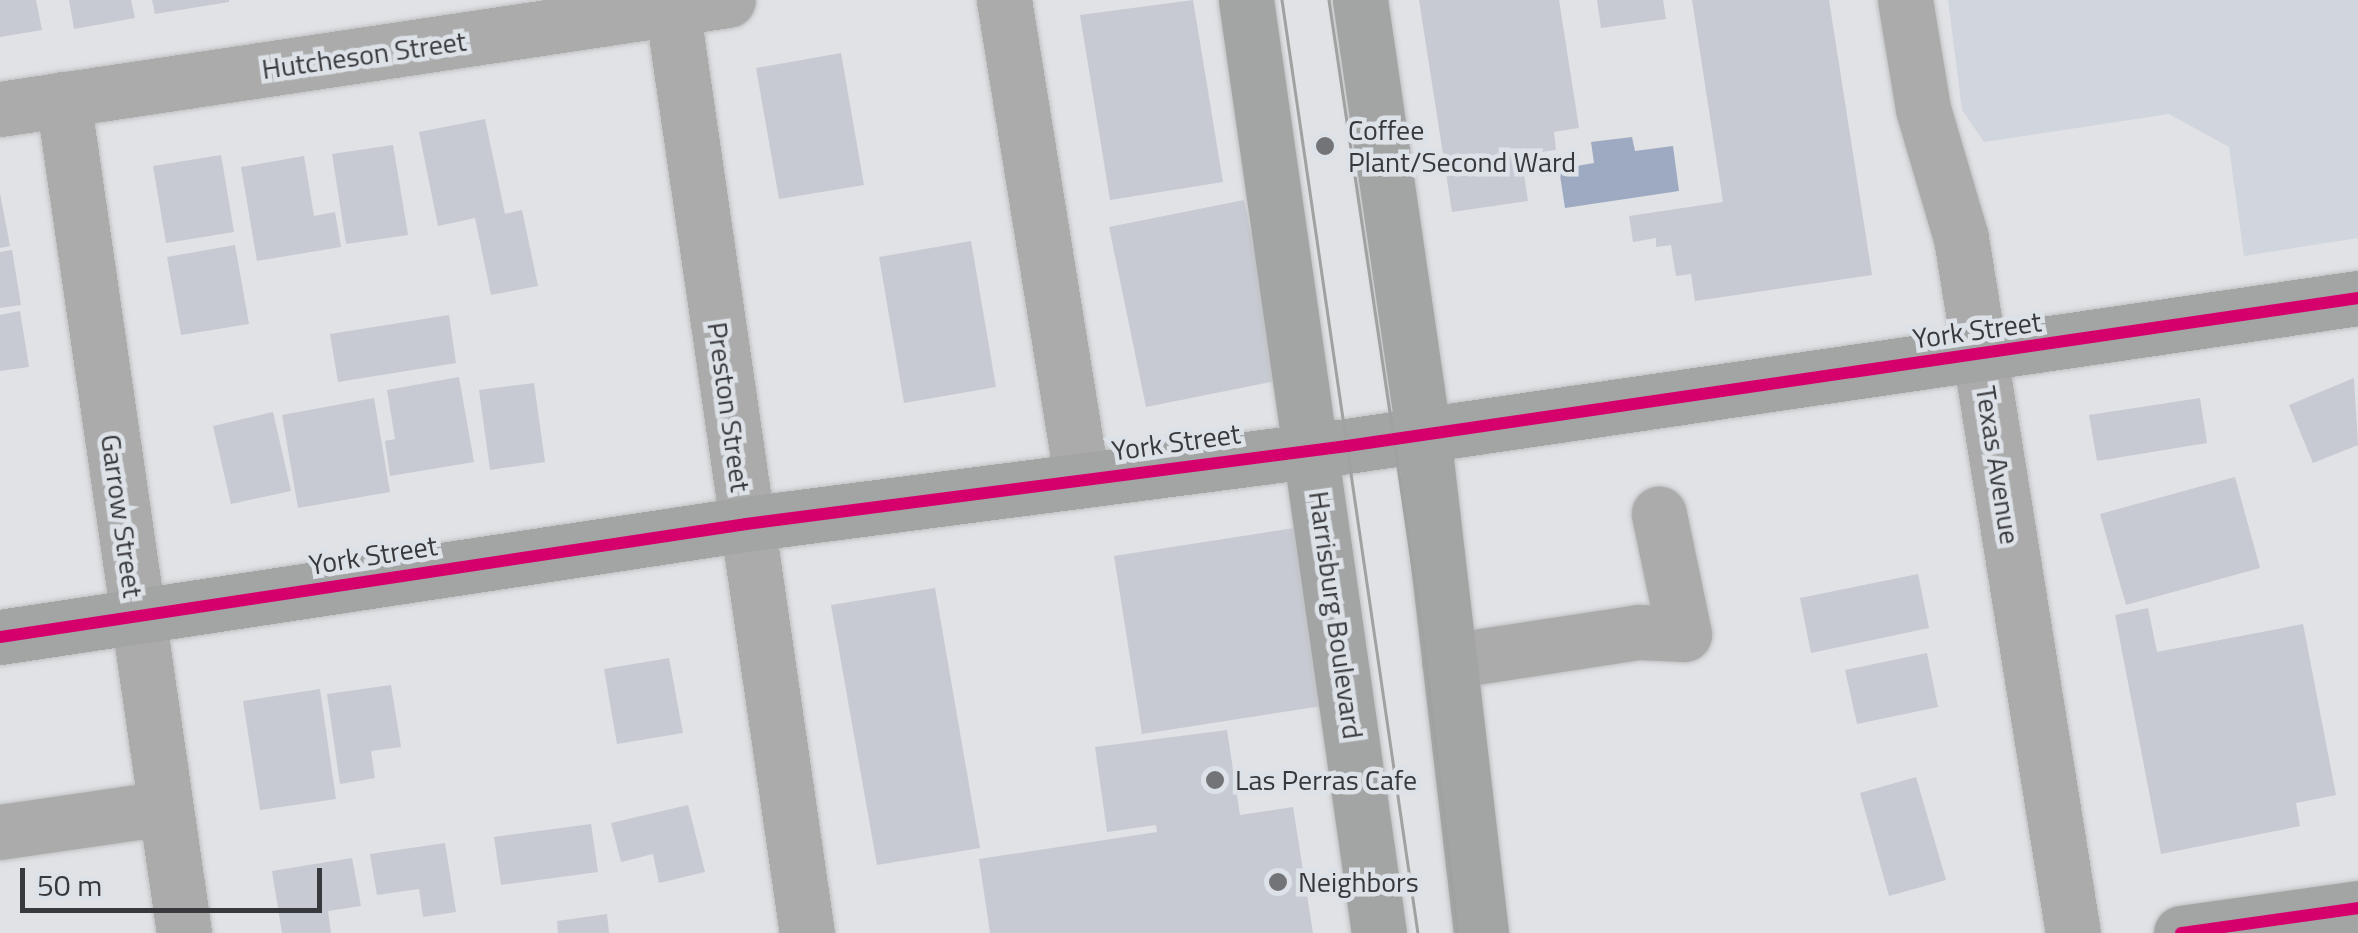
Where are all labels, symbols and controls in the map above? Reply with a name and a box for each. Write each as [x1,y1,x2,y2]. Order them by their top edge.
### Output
street label: Hutcheson Street [260,24,468,86]
place label: Coffee Plant/Second Ward [1348,113,1576,179]
marker: Coffee Plant/Second Ward [1312,133,1338,159]
street label: York Street [1911,304,2043,356]
street label: Preston Street [700,320,758,494]
street label: Texas Avenue [1969,384,2027,546]
street label: York Street [1110,416,1242,468]
street label: Garrow Street [94,432,150,600]
street label: Harrisburg Boulevard [1302,489,1370,741]
street label: York Street [307,528,439,582]
place label: Las Perras Cafe [1235,763,1417,797]
marker: Las Perras Cafe [1204,769,1226,791]
scale bar [25,848,328,910]
text: 50 m [37,862,102,908]
place label: Neighbors [1298,865,1419,899]
marker: Neighbors [1267,871,1289,893]

